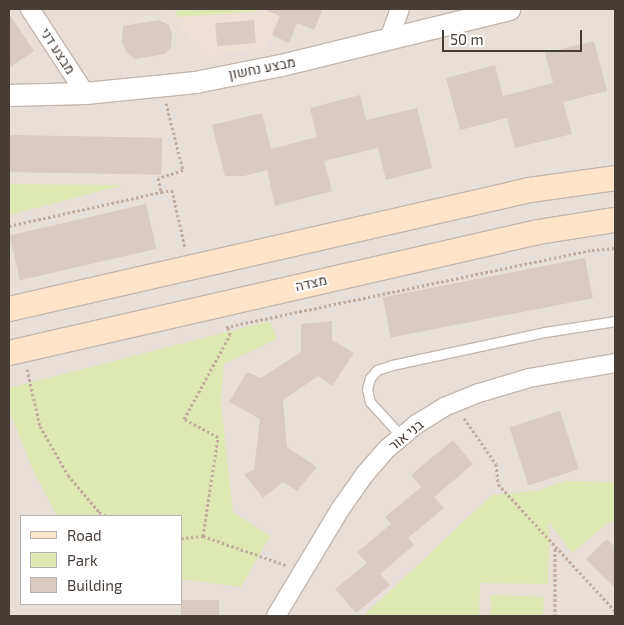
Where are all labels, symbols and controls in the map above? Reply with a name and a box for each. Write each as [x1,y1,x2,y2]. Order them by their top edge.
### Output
scale bar [444,20,584,52]
street label: מבצע דני [37,25,79,77]
text: 50 m [450,30,484,48]
street label: מבצע נחשון [227,53,297,83]
street label: מצדה [293,271,329,295]
street label: בני אור [385,416,427,454]
legend [20,515,182,605]
text: Road [67,526,102,544]
text: Park [67,551,98,569]
text: Building [67,576,122,594]

